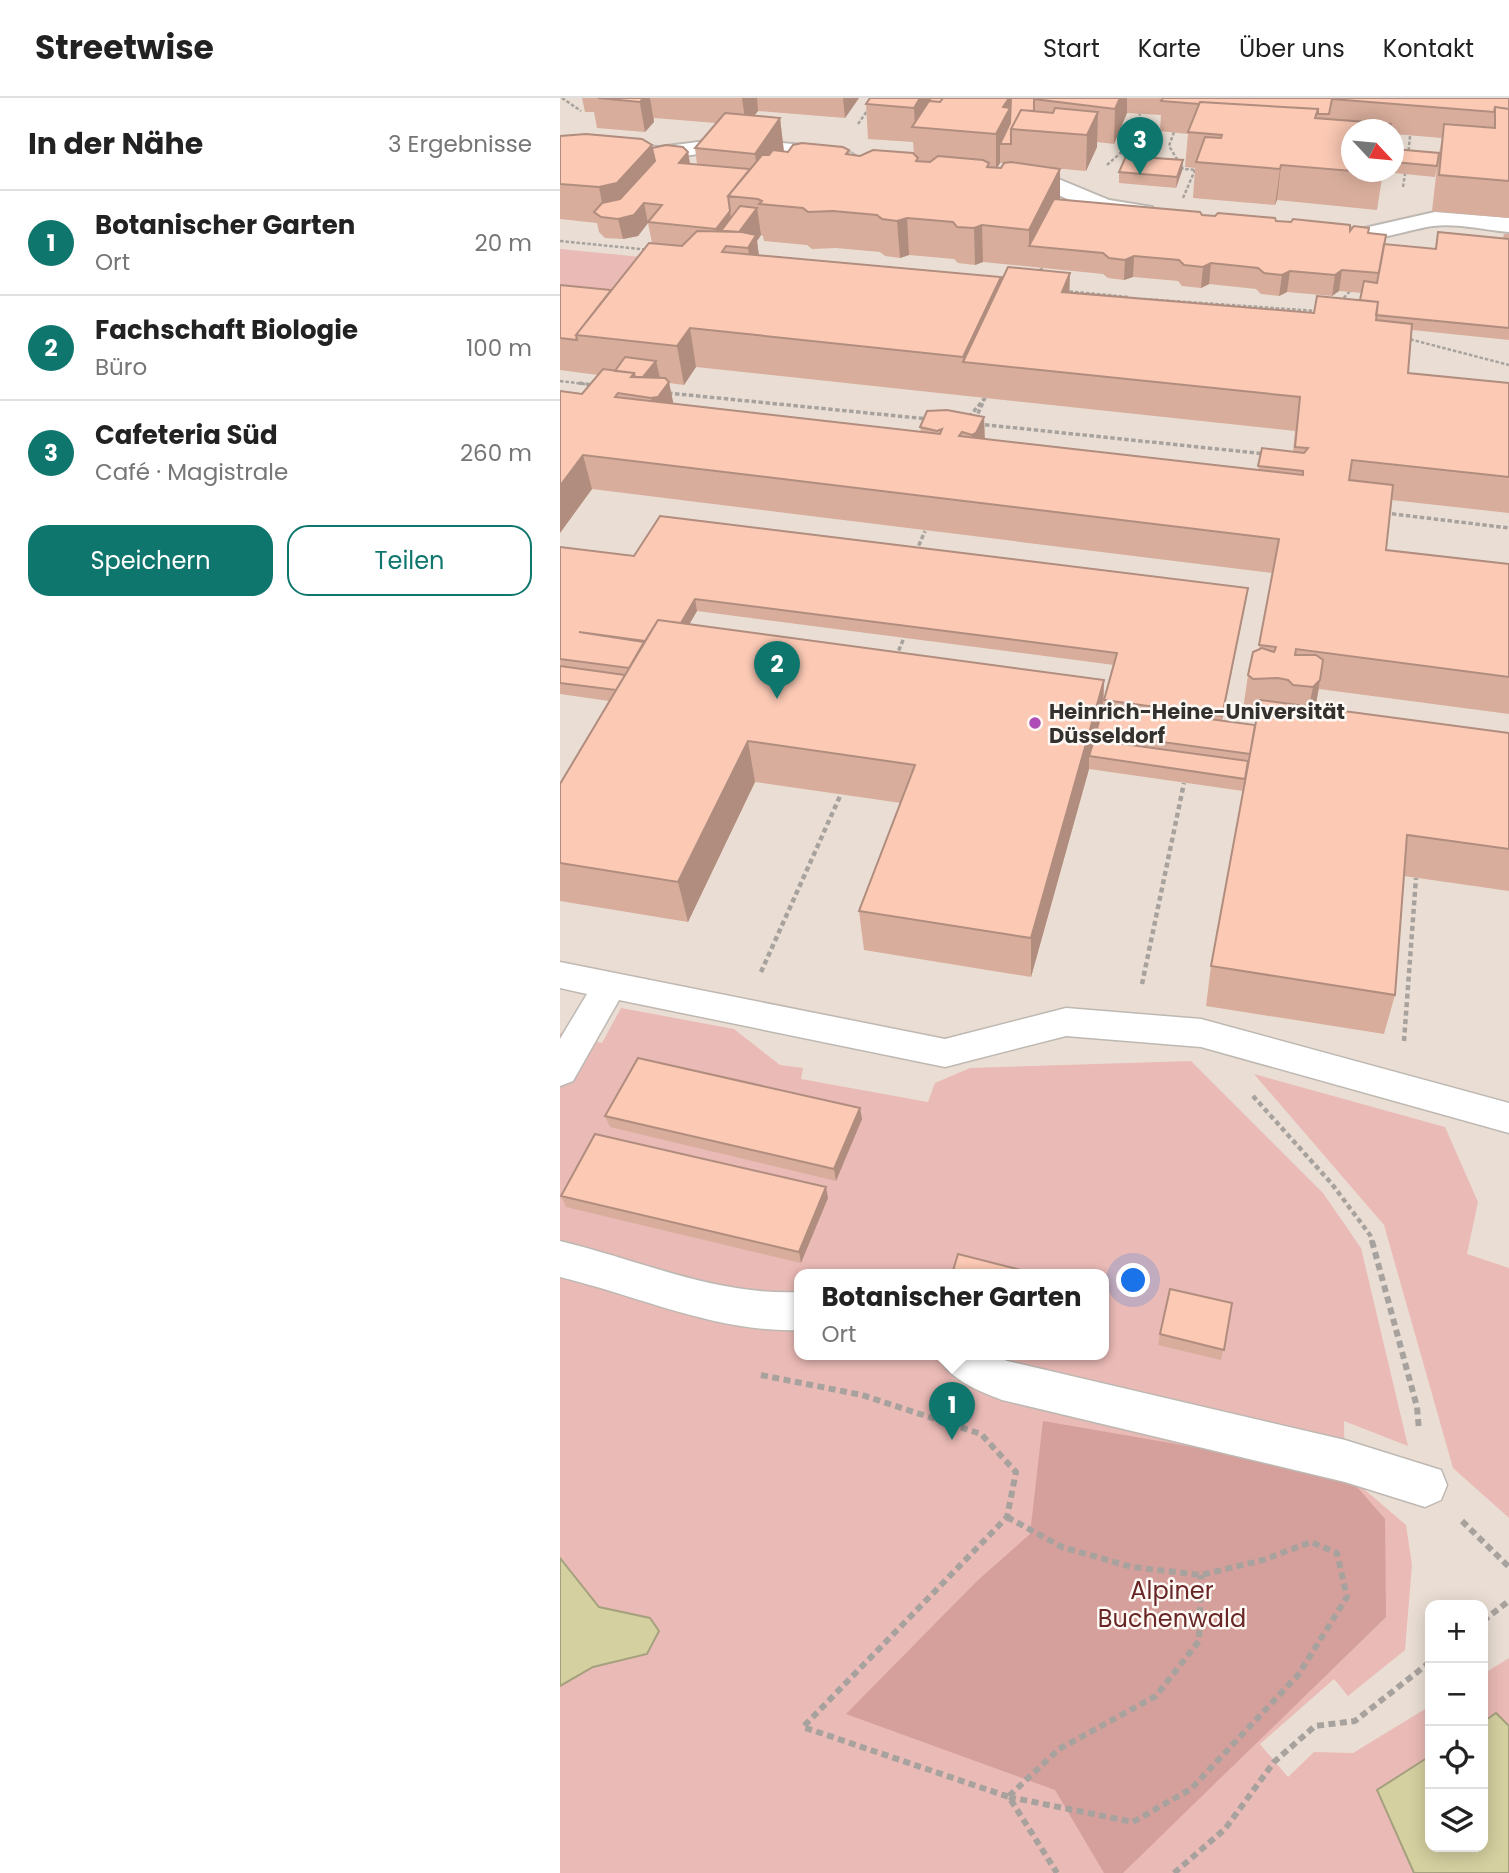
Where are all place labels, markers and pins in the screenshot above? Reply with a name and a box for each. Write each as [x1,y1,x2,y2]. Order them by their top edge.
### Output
pin: 3 [1117,117,1163,175]
pin: 2 [754,641,800,699]
place label: Heinrich-Heine-Universität Düsseldorf [1049,697,1345,750]
marker: Heinrich-Heine-Universität Düsseldorf [1027,715,1043,731]
pin: 1 [929,1382,975,1440]

